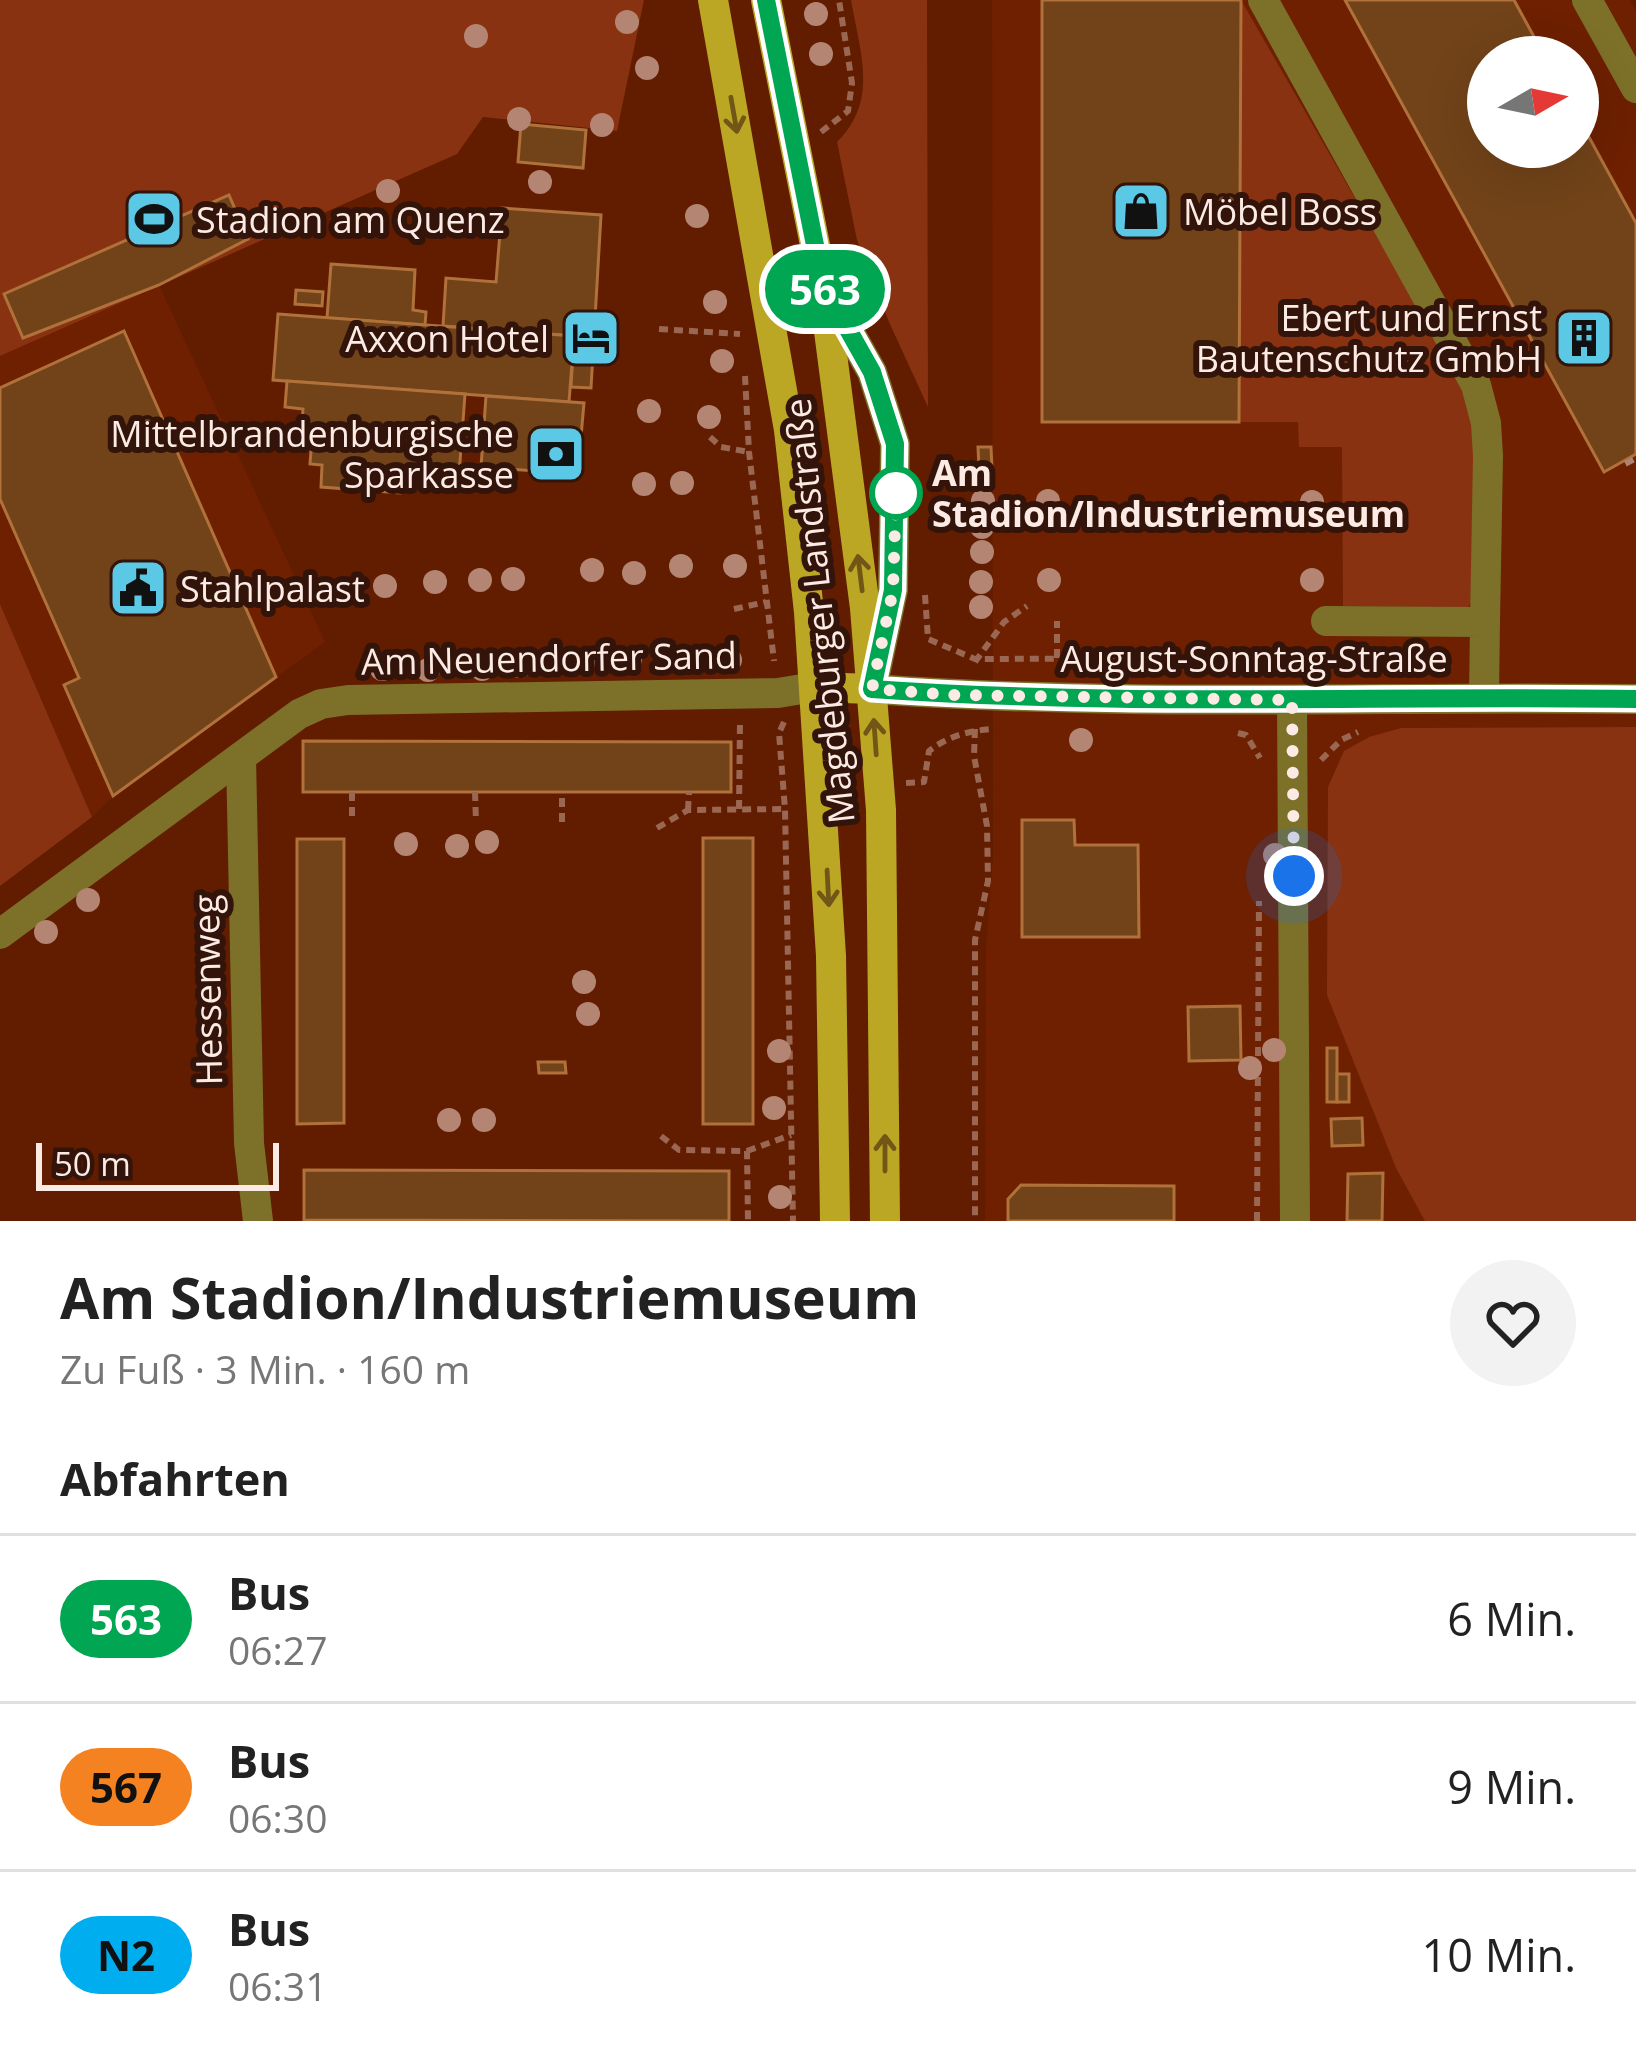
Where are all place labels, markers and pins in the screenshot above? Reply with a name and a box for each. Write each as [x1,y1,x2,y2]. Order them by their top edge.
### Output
shop icon: Möbel Boss [1110,180,1172,242]
place label: Möbel Boss [1183,187,1377,236]
sports icon: Stadion am Quenz [123,188,185,250]
place label: Stadion am Quenz [196,195,505,244]
place label: Ebert und Ernst Bautenschutz GmbH [1196,293,1542,383]
hotel icon: Axxon Hotel [560,307,622,369]
building icon: Ebert und Ernst Bautenschutz GmbH [1553,307,1615,369]
place label: Axxon Hotel [345,314,549,363]
place label: Mittelbrandenburgische Sparkasse [110,409,514,499]
bank icon: Mittelbrandenburgische Sparkasse [525,423,587,485]
place label: Am Stadion/Industriemuseum [932,448,1405,538]
marker: Am Stadion/Industriemuseum [871,468,921,518]
public building icon: Stahlpalast [107,557,169,619]
place label: Stahlpalast [180,564,365,613]

